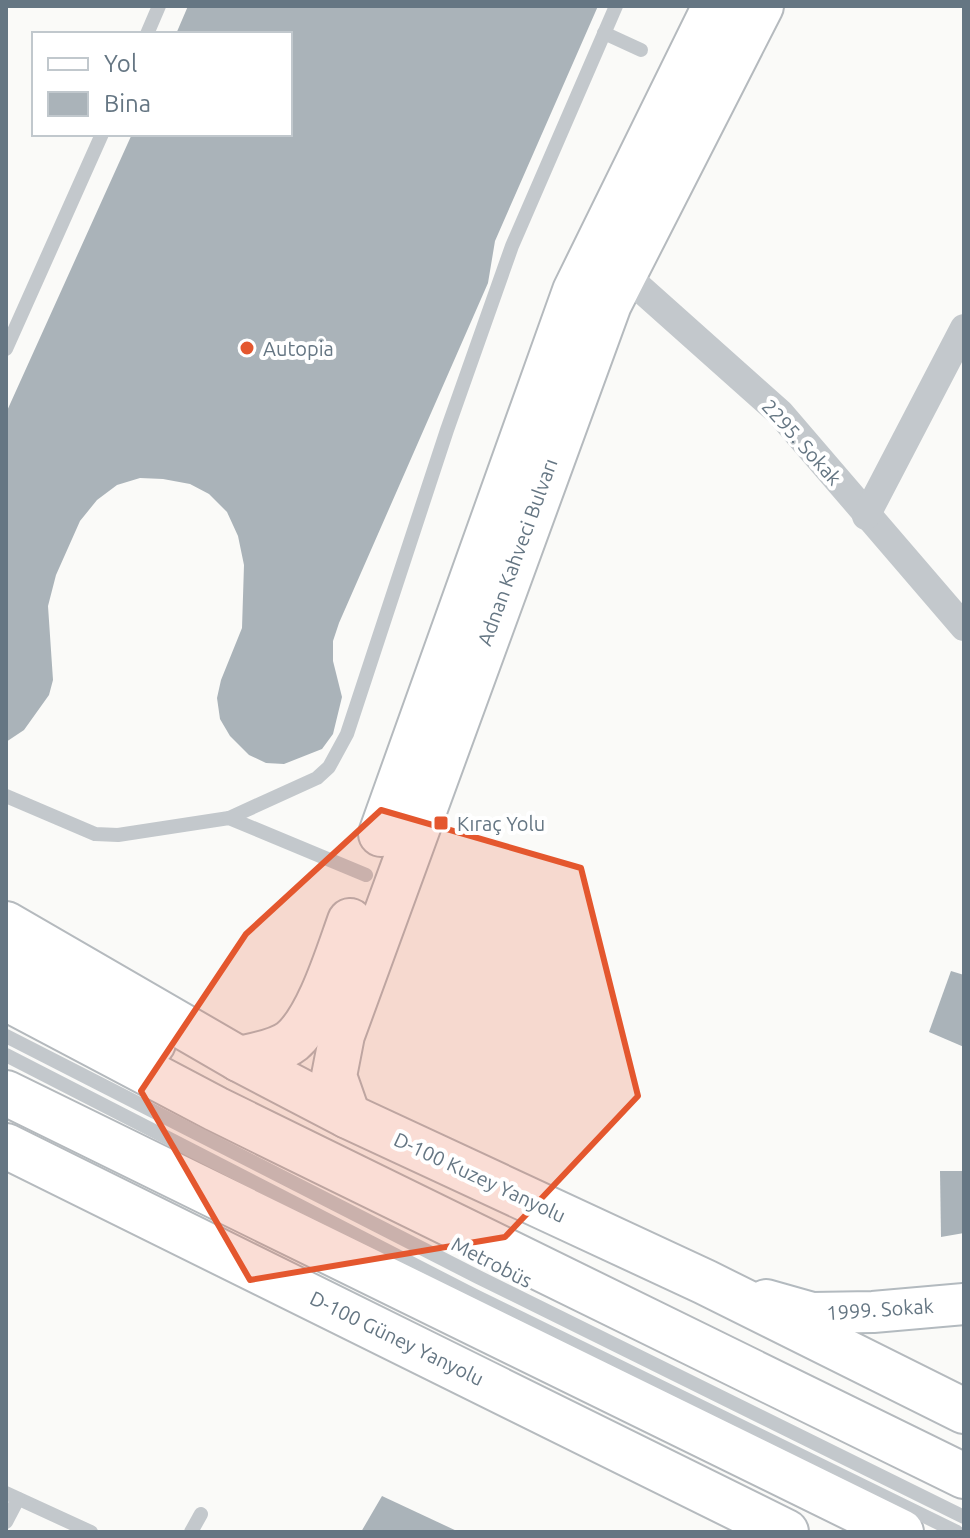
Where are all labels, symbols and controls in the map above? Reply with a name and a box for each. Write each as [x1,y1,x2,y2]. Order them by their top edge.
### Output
legend [32,32,292,136]
text: Yol [104,50,137,77]
text: Bina [104,90,151,117]
place label: Autopia [263,337,334,360]
marker: Autopia [238,339,256,357]
street label: 2295. Sokak [758,394,846,490]
street label: Adnan Kahveci Bulvarı [472,455,562,649]
place label: Kıraç Yolu [457,812,545,835]
marker: Kıraç Yolu [432,814,450,832]
street label: D-100 Kuzey Yanyolu [391,1127,569,1227]
street label: Metrobüs [448,1232,536,1292]
street label: D-100 Güney Yanyolu [307,1286,487,1390]
street label: 1999. Sokak [826,1294,934,1324]

